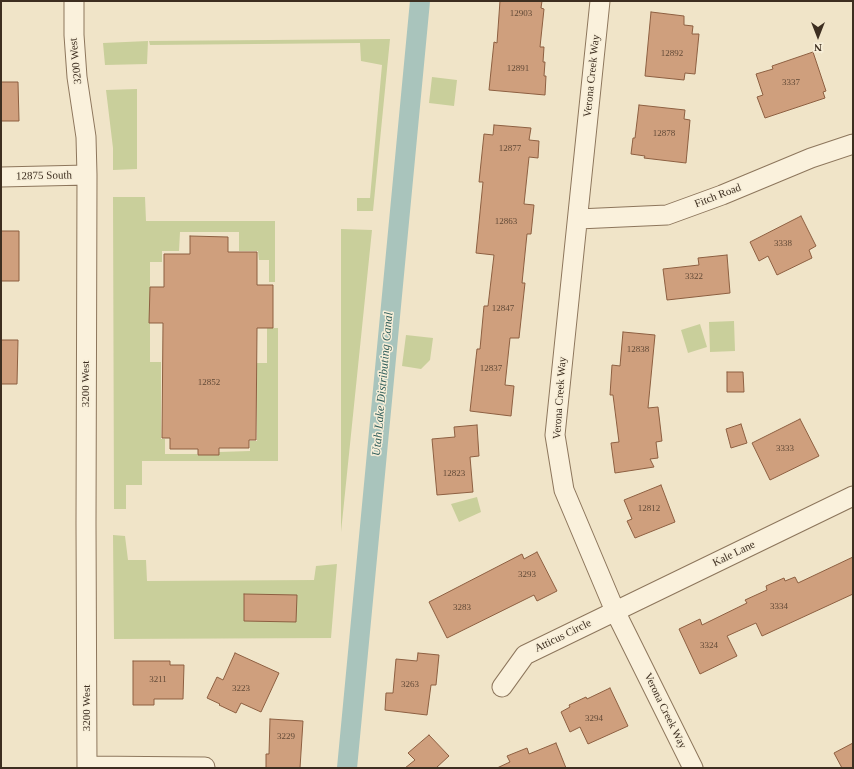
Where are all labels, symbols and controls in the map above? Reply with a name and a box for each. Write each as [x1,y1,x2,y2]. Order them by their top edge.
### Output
house number: 12903 [510,9,532,19]
north arrow [798,16,838,56]
street label: Verona Creek Way [581,34,603,118]
street label: 3200 West [67,37,85,85]
text: N [814,42,822,54]
house number: 12892 [661,49,683,59]
house number: 12891 [507,64,529,74]
house number: 3337 [782,78,800,88]
house number: 12878 [653,129,675,139]
house number: 12877 [499,144,521,154]
street label: 12875 South [16,169,72,183]
street label: Fitch Road [693,181,743,211]
house number: 12863 [495,217,517,227]
house number: 3338 [774,239,792,249]
house number: 3322 [685,272,703,282]
house number: 12847 [492,304,514,314]
water label: Utah Lake Distributing Canal [370,311,396,457]
house number: 12838 [627,345,649,355]
street label: Verona Creek Way [551,356,569,440]
street label: 3200 West [79,361,93,407]
house number: 12837 [480,364,502,374]
house number: 12852 [198,378,220,388]
house number: 3333 [776,444,794,454]
house number: 12823 [443,469,465,479]
house number: 12812 [638,504,660,514]
street label: Kale Lane [711,538,757,570]
house number: 3293 [518,570,536,580]
house number: 3334 [770,602,788,612]
house number: 3283 [453,603,471,613]
street label: Atticus Circle [533,617,593,655]
house number: 3324 [700,641,718,651]
street label: Verona Creek Way [641,671,689,751]
house number: 3211 [149,675,167,685]
house number: 3263 [401,680,419,690]
house number: 3223 [232,684,250,694]
street label: 3200 West [80,685,94,731]
house number: 3294 [585,714,603,724]
house number: 3229 [277,732,295,742]

